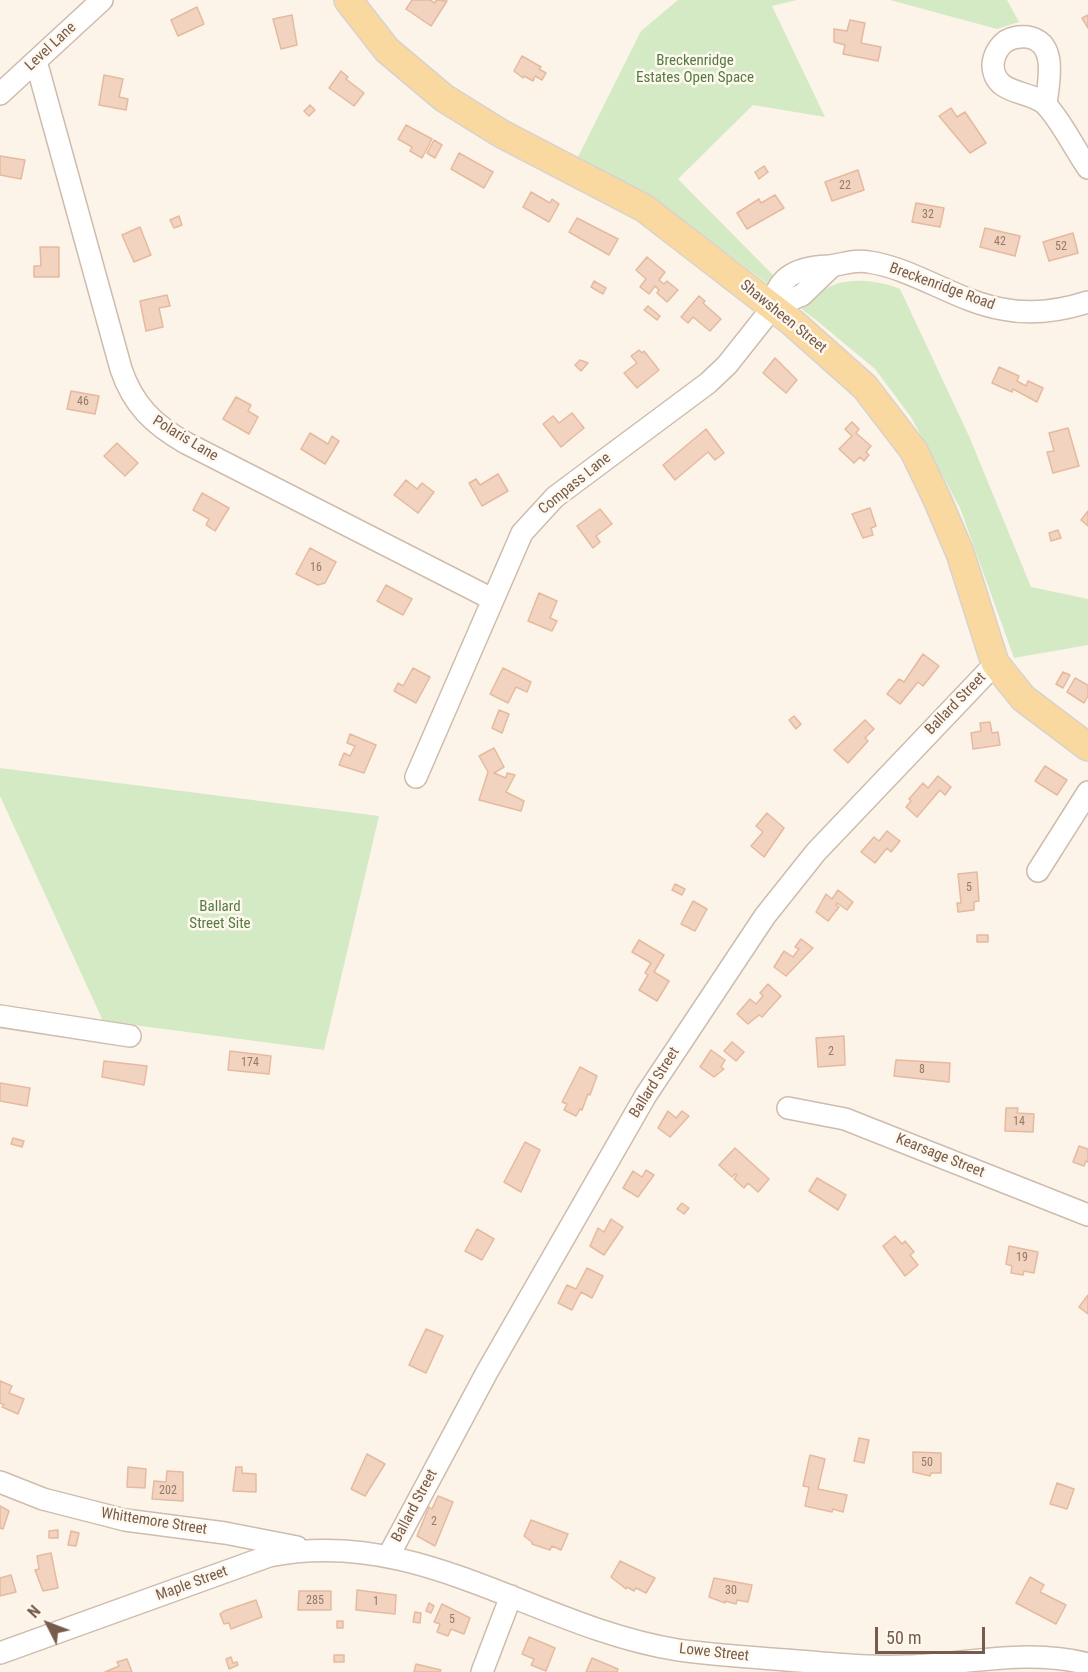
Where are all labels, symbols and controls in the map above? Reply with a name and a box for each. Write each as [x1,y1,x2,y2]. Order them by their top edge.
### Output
street label: Level Lane [22,19,80,75]
park label: Breckenridge Estates Open Space [636,52,754,87]
house number: 22 [839,179,851,193]
house number: 32 [922,208,934,222]
house number: 42 [994,235,1006,249]
house number: 52 [1055,240,1067,254]
street label: Breckenridge Road [887,260,997,314]
street label: Shawsheen Street [736,277,830,357]
house number: 46 [77,395,89,409]
street label: Polaris Lane [149,412,221,466]
street label: Compass Lane [535,449,615,519]
house number: 16 [310,561,322,575]
street label: Ballard Street [922,669,990,739]
house number: 5 [966,881,972,895]
park label: Ballard Street Site [189,898,251,933]
street label: Ballard Street [626,1044,684,1122]
house number: 2 [828,1045,834,1059]
house number: 174 [241,1056,259,1070]
house number: 8 [919,1063,925,1077]
house number: 14 [1013,1115,1025,1129]
street label: Kearsage Street [893,1130,987,1182]
house number: 19 [1016,1251,1028,1265]
house number: 50 [921,1456,933,1470]
street label: Ballard Street [388,1466,442,1546]
house number: 202 [159,1484,177,1498]
street label: Whittemore Street [100,1505,208,1539]
house number: 2 [431,1515,437,1529]
street label: Maple Street [154,1563,230,1605]
house number: 30 [725,1584,737,1598]
north arrow [18,1594,78,1654]
house number: 285 [306,1594,324,1608]
house number: 1 [373,1595,379,1609]
text: N [24,1602,45,1622]
house number: 5 [449,1613,455,1627]
scale bar [878,1615,988,1653]
text: 50 m [886,1627,921,1648]
street label: Lowe Street [678,1640,750,1666]

